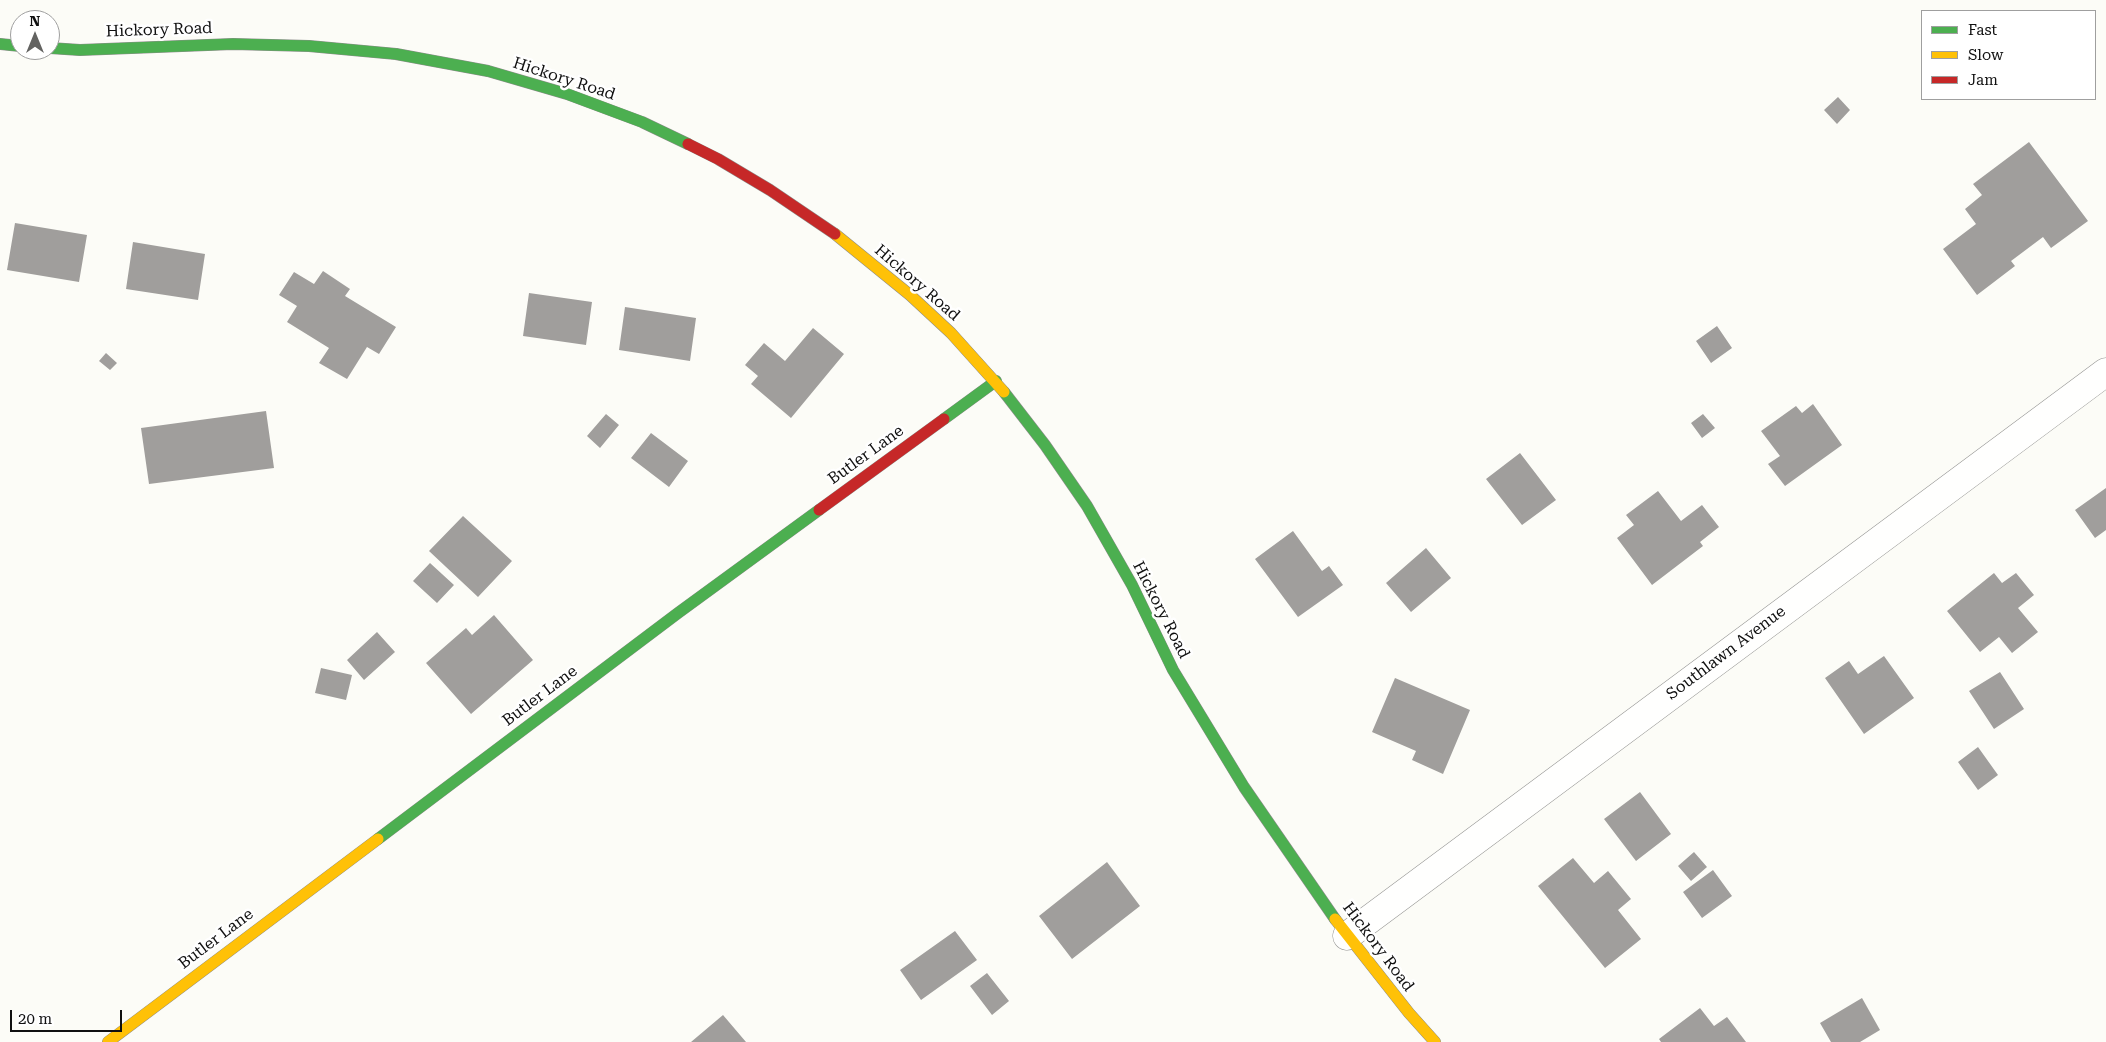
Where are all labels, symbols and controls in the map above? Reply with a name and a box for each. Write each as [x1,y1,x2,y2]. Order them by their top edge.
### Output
north arrow [10,10,60,60]
legend [1921,10,2096,100]
text: N [30,13,40,29]
street label: Hickory Road [105,19,213,41]
text: Fast [1968,21,1997,39]
text: Slow [1968,46,2003,64]
street label: Hickory Road [510,53,618,105]
text: Jam [1968,71,1998,89]
street label: Hickory Road [870,241,964,325]
street label: Butler Lane [824,421,908,489]
street label: Hickory Road [1128,558,1194,662]
street label: Southlawn Avenue [1663,602,1789,704]
street label: Butler Lane [499,662,581,730]
street label: Hickory Road [1338,899,1418,995]
street label: Butler Lane [175,905,257,973]
scale bar [12,1000,125,1032]
text: 20 m [18,1010,52,1028]

